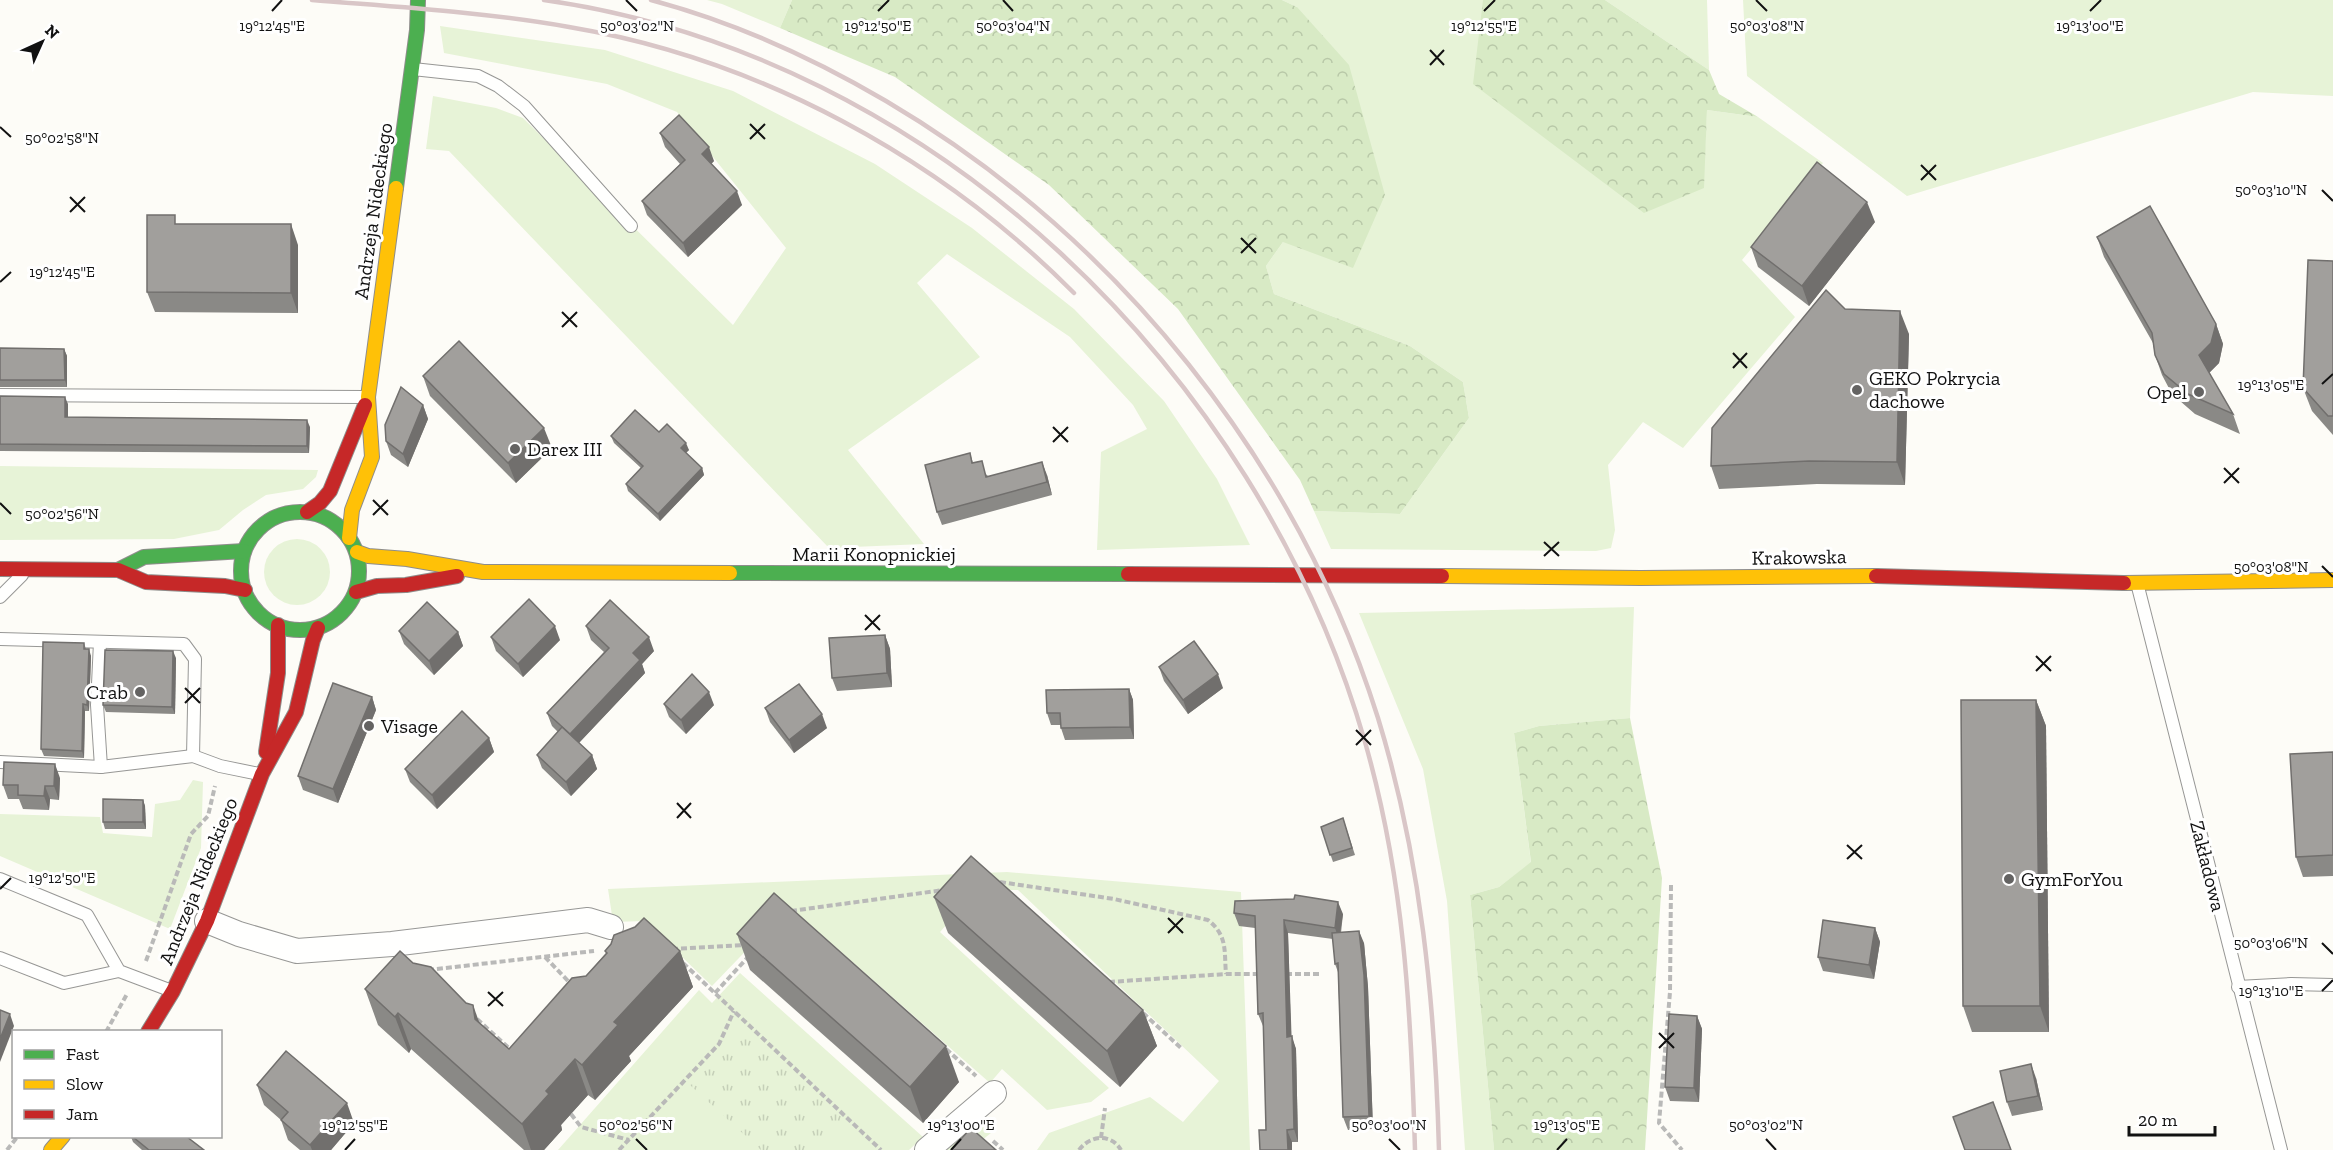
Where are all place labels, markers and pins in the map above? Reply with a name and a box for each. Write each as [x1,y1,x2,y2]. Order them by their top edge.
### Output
place label: GEKO Pokrycia dachowe [1869,366,2001,413]
place label: Opel [2147,380,2187,404]
marker: GEKO Pokrycia dachowe [1850,383,1864,397]
marker: Opel [2192,385,2206,399]
place label: Darex III [527,437,602,461]
marker: Darex III [508,442,522,456]
place label: Crab [86,680,128,704]
marker: Crab [133,685,147,699]
place label: Visage [380,714,438,738]
marker: Visage [362,719,376,733]
place label: GymForYou [2021,867,2123,891]
marker: GymForYou [2002,872,2016,886]

